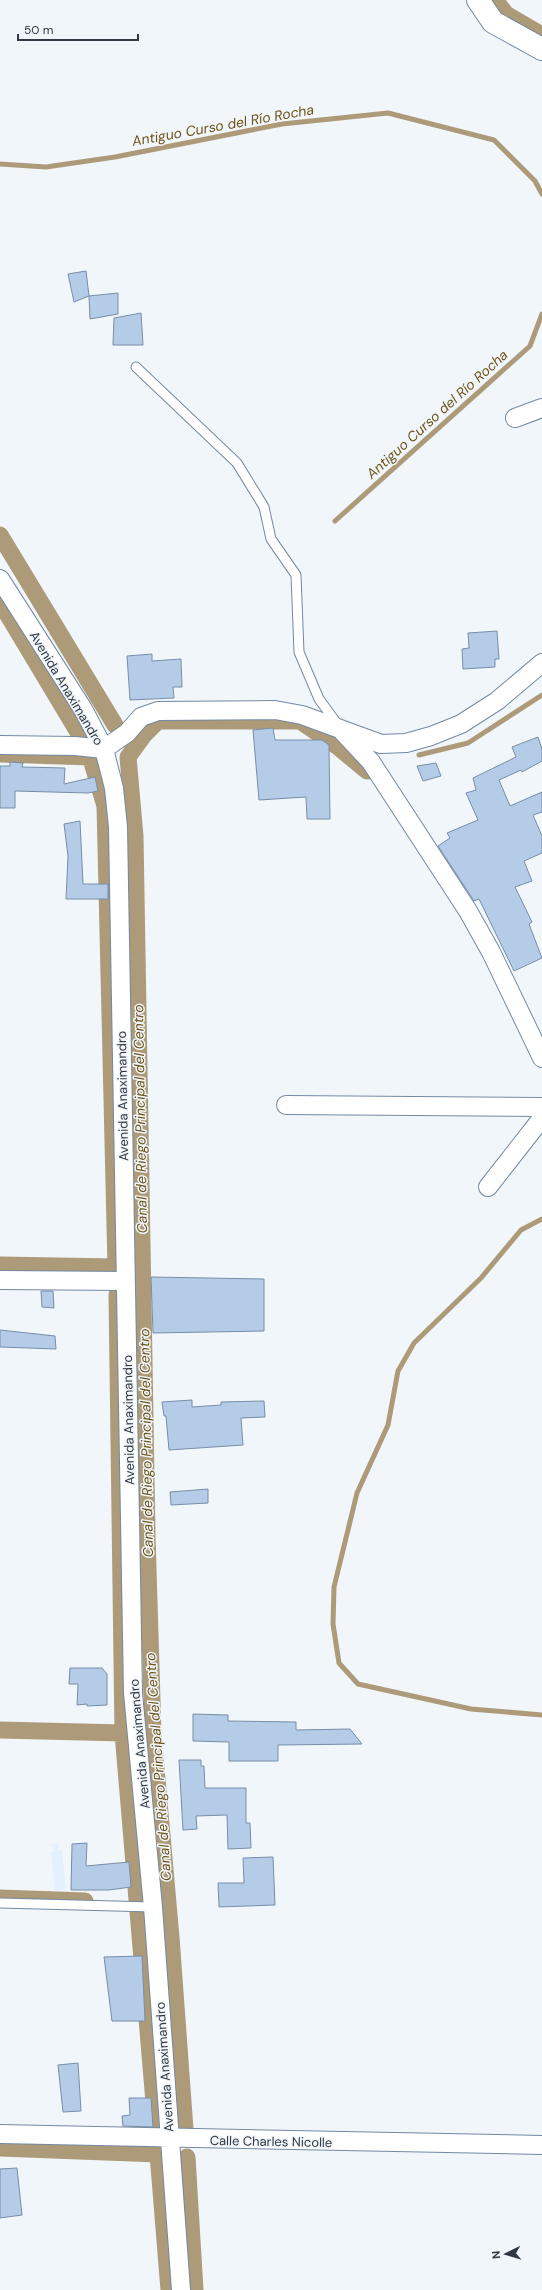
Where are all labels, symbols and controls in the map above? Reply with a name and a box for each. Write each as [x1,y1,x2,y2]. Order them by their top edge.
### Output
scale bar [18,16,138,42]
text: 50 m [24,22,53,38]
water label: Antiguo Curso del Río Rocha [130,100,316,150]
water label: Antiguo Curso del Río Rocha [362,345,512,483]
street label: Avenida Anaximandro [26,628,108,749]
water label: Canal de Riego Principal del Centro [129,1004,151,1234]
street label: Avenida Anaximandro [113,1030,132,1161]
water label: Canal de Riego Principal del Centro [135,1328,157,1558]
street label: Avenida Anaximandro [119,1354,138,1485]
water label: Canal de Riego Principal del Centro [141,1652,175,1882]
street label: Avenida Anaximandro [125,1678,154,1810]
street label: Avenida Anaximandro [151,2001,178,2133]
street label: Calle Charles Nicolle [210,2132,332,2151]
north arrow [486,2234,526,2274]
text: N [489,2250,503,2259]

